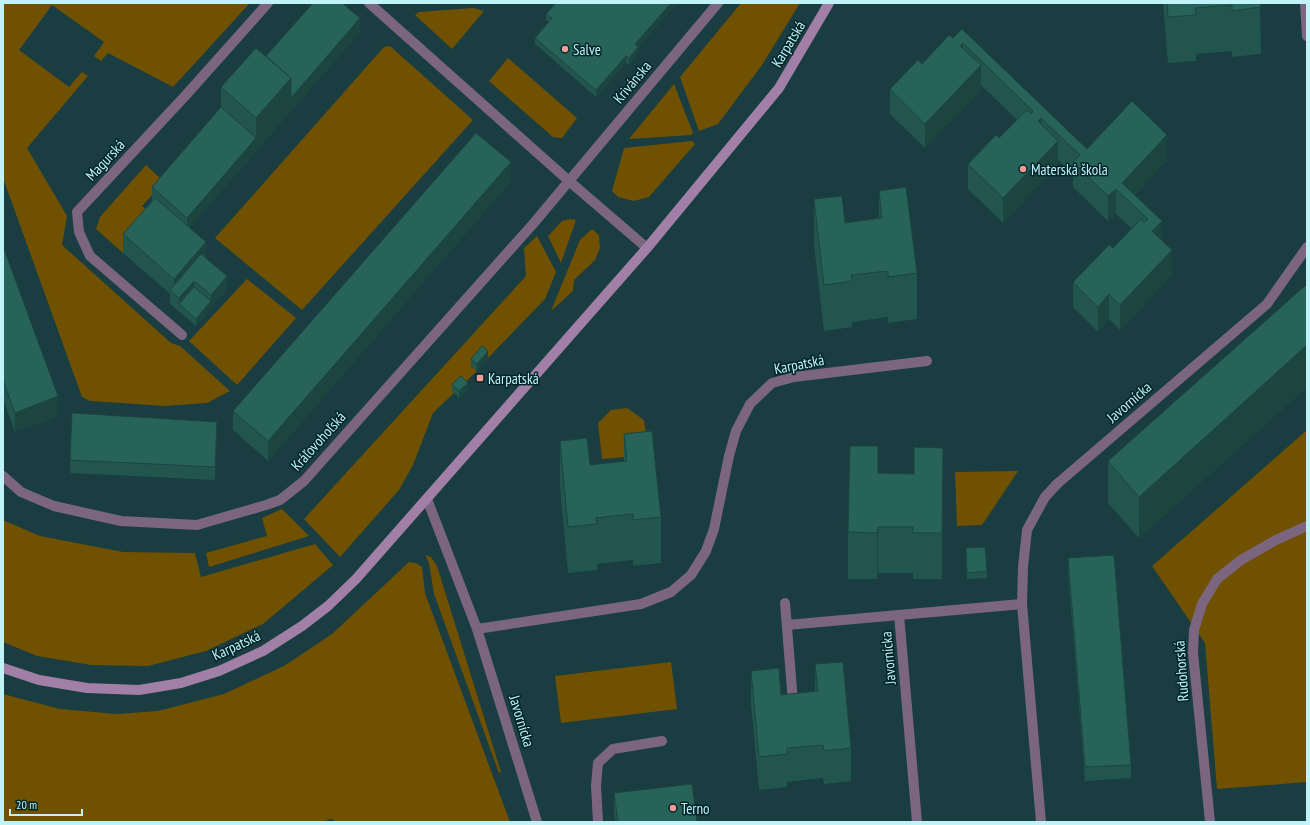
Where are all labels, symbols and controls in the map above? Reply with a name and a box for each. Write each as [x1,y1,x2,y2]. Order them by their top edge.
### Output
street label: Karpatská [767,17,809,71]
place label: Salve [573,40,601,59]
marker: Salve [560,44,570,54]
street label: Krivánska [609,57,655,107]
street label: Magurská [81,135,129,185]
place label: Materská škola [1031,160,1108,179]
marker: Materská škola [1018,164,1028,174]
street label: Karpatská [772,350,826,378]
place label: Karpatská [488,369,539,388]
marker: Karpatská [475,373,485,383]
street label: Javornícka [1102,377,1155,427]
street label: Kráľovohoľská [287,408,349,474]
street label: Karpatská [209,626,263,664]
street label: Javornícka [876,631,900,686]
street label: Rudohorská [1169,640,1193,702]
street label: Javornícka [505,692,539,749]
scale bar [10,791,82,817]
text: 20 m [16,797,37,812]
place label: Terno [681,799,710,818]
marker: Terno [668,803,678,813]

